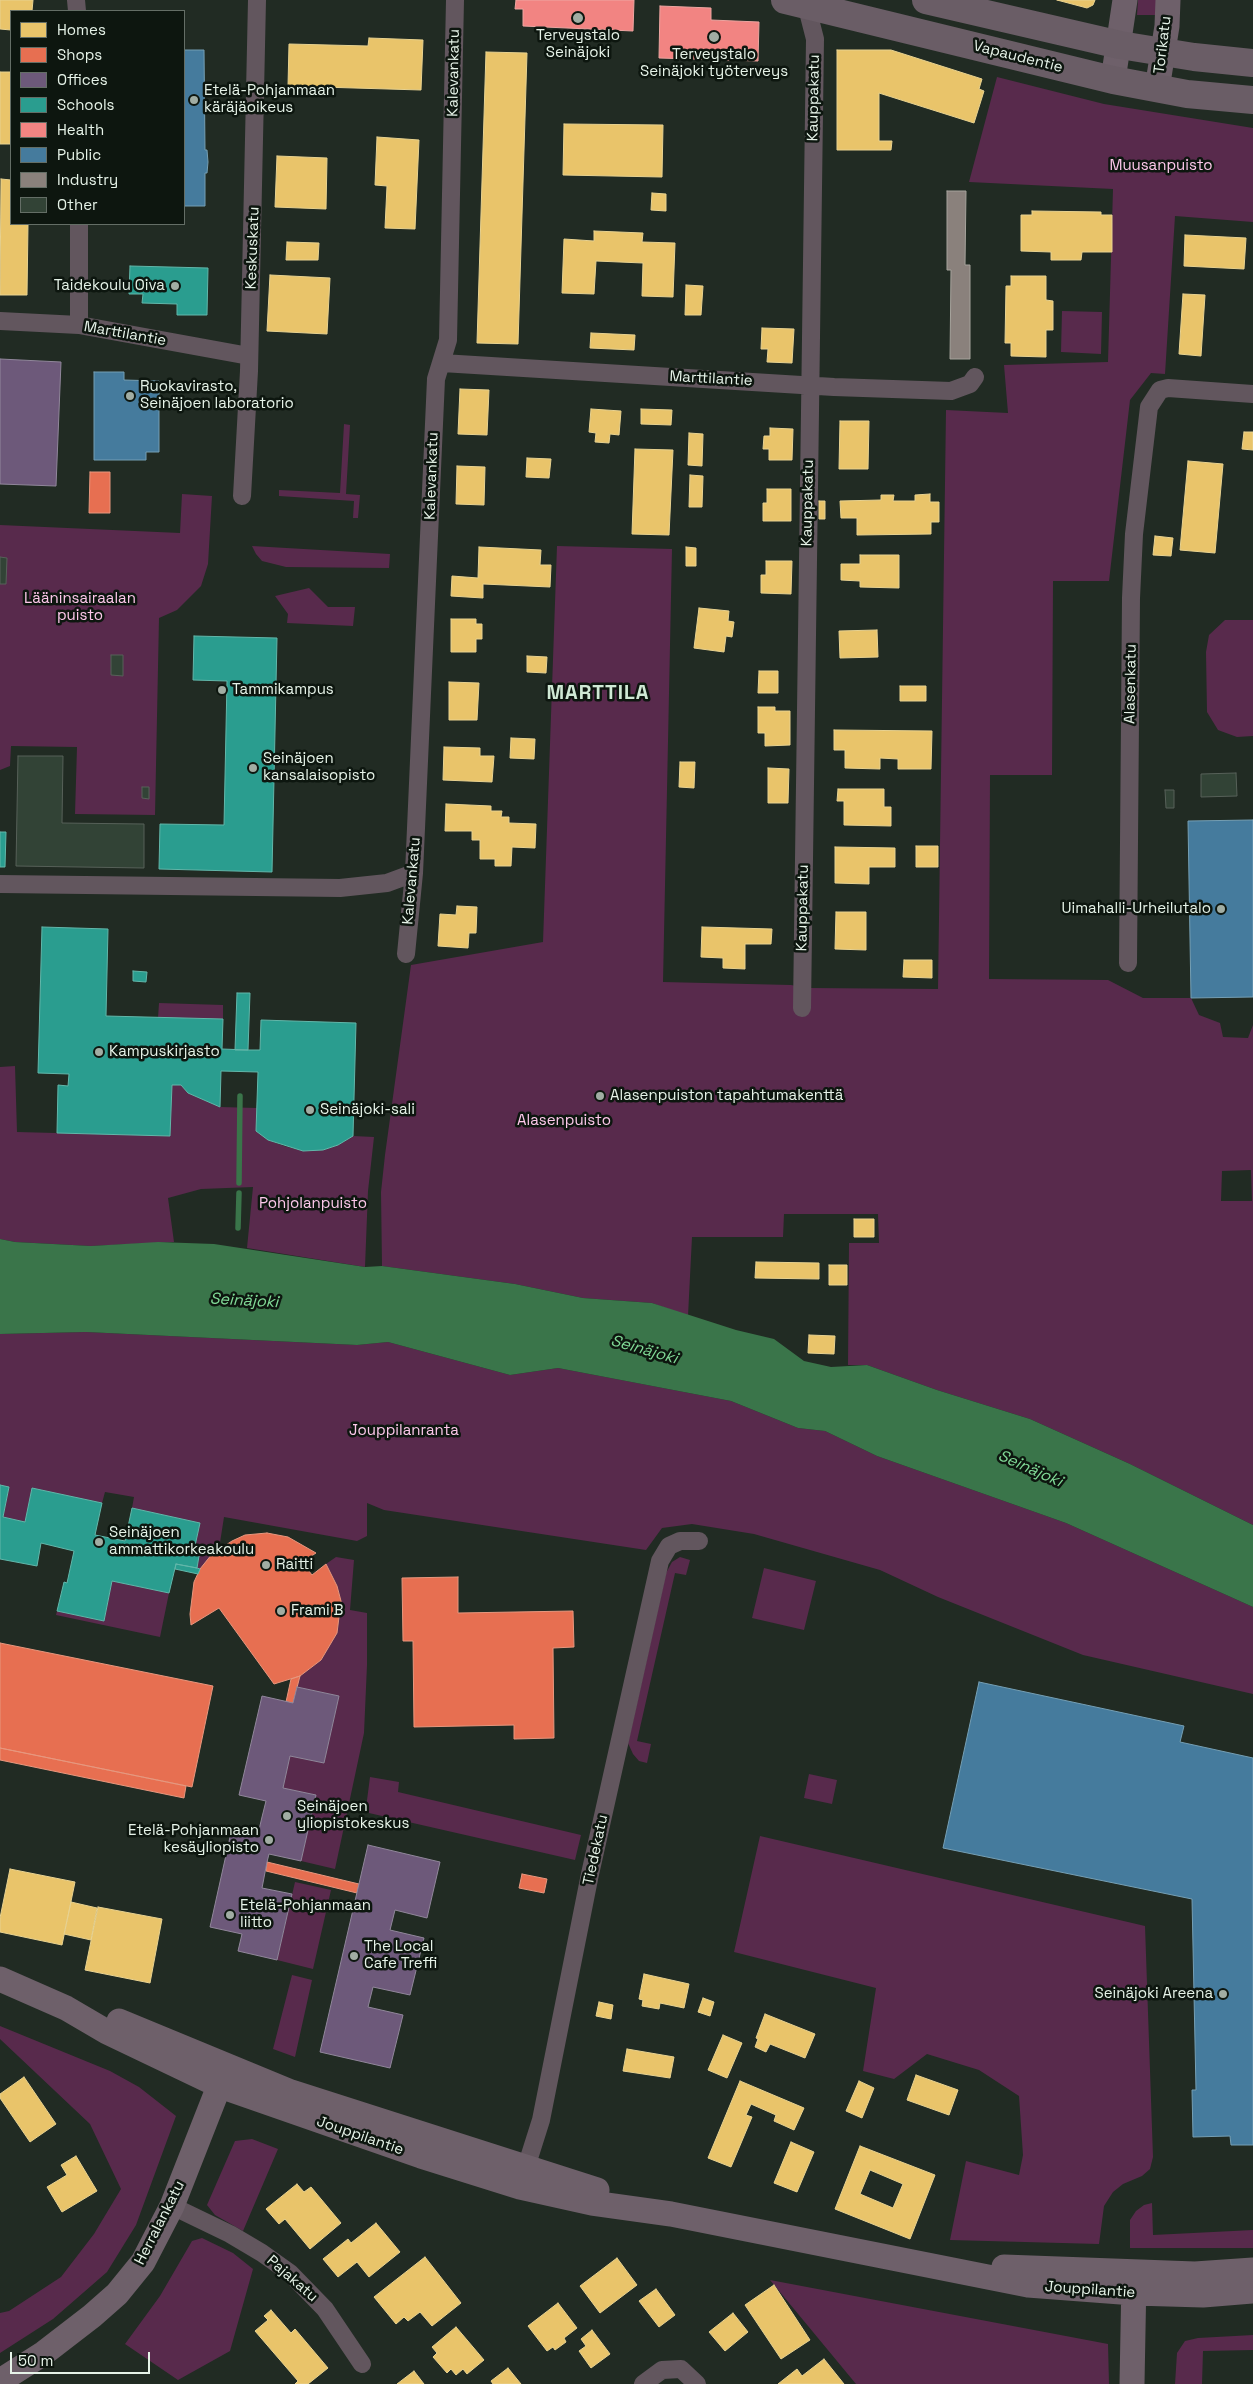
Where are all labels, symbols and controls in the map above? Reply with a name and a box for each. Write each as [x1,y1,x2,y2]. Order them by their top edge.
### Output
legend [10,10,185,225]
marker: Terveystalo Seinäjoki [571,11,585,25]
street label: Torikatu [1151,15,1175,75]
text: Homes [57,20,106,39]
place label: Terveystalo Seinäjoki [536,27,620,62]
street label: Kalevankatu [444,29,464,117]
marker: Terveystalo Seinäjoki työterveys [707,30,721,44]
street label: Vapaudentie [971,37,1065,77]
text: Shops [57,45,102,64]
place label: Terveystalo Seinäjoki työterveys [640,46,788,81]
street label: Kauppakatu [804,54,824,142]
text: Offices [57,70,108,89]
place label: Etelä-Pohjanmaan käräjäoikeus [204,82,335,117]
marker: Etelä-Pohjanmaan käräjäoikeus [188,94,200,106]
text: Schools [57,95,114,114]
text: Health [57,120,104,139]
text: Public [57,145,101,164]
park label: Muusanpuisto [1109,157,1213,175]
text: Industry [57,170,118,189]
text: Other [57,195,98,214]
street label: Keskuskatu [243,206,263,290]
place label: Taidekoulu Oiva [54,277,165,295]
marker: Taidekoulu Oiva [169,280,181,292]
street label: Marttilantie [82,318,168,350]
street label: Marttilantie [669,368,753,390]
place label: Ruokavirasto, Seinäjoen laboratorio [140,378,294,413]
marker: Ruokavirasto, Seinäjoen laboratorio [124,390,136,402]
street label: Kalevankatu [421,432,443,520]
street label: Kauppakatu [798,459,818,547]
park label: Lääninsairaalan puisto [24,590,136,625]
street label: Alasenkatu [1121,644,1141,724]
place label: Tammikampus [232,681,334,699]
district label: MARTTILA [545,682,651,706]
marker: Tammikampus [216,684,228,696]
place label: Seinäjoen kansalaisopisto [263,750,375,785]
marker: Seinäjoen kansalaisopisto [247,762,259,774]
street label: Kalevankatu [399,836,425,926]
street label: Kauppakatu [793,864,813,952]
place label: Uimahalli-Urheilutalo [1061,900,1211,918]
marker: Uimahalli-Urheilutalo [1215,903,1227,915]
place label: Kampuskirjasto [109,1043,220,1061]
marker: Kampuskirjasto [93,1046,105,1058]
place label: Alasenpuiston tapahtumakenttä [610,1087,843,1105]
marker: Alasenpuiston tapahtumakenttä [594,1090,606,1102]
place label: Seinäjoki-sali [320,1101,415,1119]
marker: Seinäjoki-sali [304,1104,316,1116]
park label: Alasenpuisto [517,1112,611,1130]
park label: Pohjolanpuisto [259,1195,367,1213]
water label: Seinäjoki [209,1290,279,1312]
water label: Seinäjoki [608,1331,680,1369]
park label: Jouppilanranta [349,1422,459,1440]
water label: Seinäjoki [995,1446,1065,1492]
place label: Seinäjoen ammattikorkeakoulu [109,1524,254,1559]
marker: Seinäjoen ammattikorkeakoulu [93,1536,105,1548]
place label: Raitti [276,1556,313,1574]
marker: Raitti [260,1559,272,1571]
place label: Frami B [291,1602,343,1620]
marker: Frami B [275,1605,287,1617]
place label: Seinäjoen yliopistokeskus [297,1798,409,1833]
marker: Seinäjoen yliopistokeskus [281,1810,293,1822]
street label: Tiedekatu [580,1813,612,1887]
place label: Etelä-Pohjanmaan kesäyliopisto [128,1822,259,1857]
marker: Etelä-Pohjanmaan kesäyliopisto [263,1834,275,1846]
place label: Etelä-Pohjanmaan liitto [240,1897,371,1932]
marker: Etelä-Pohjanmaan liitto [224,1909,236,1921]
place label: The Local Cafe Treffi [364,1938,437,1973]
marker: The Local Cafe Treffi [348,1950,360,1962]
place label: Seinäjoki Areena [1094,1985,1213,2003]
marker: Seinäjoki Areena [1217,1988,1229,2000]
street label: Jouppilantie [314,2113,406,2159]
street label: Herralankatu [131,2178,189,2268]
street label: Pajakatu [263,2252,321,2306]
street label: Jouppilantie [1044,2278,1136,2302]
scale bar [12,2342,152,2374]
text: 50 m [18,2351,53,2370]

